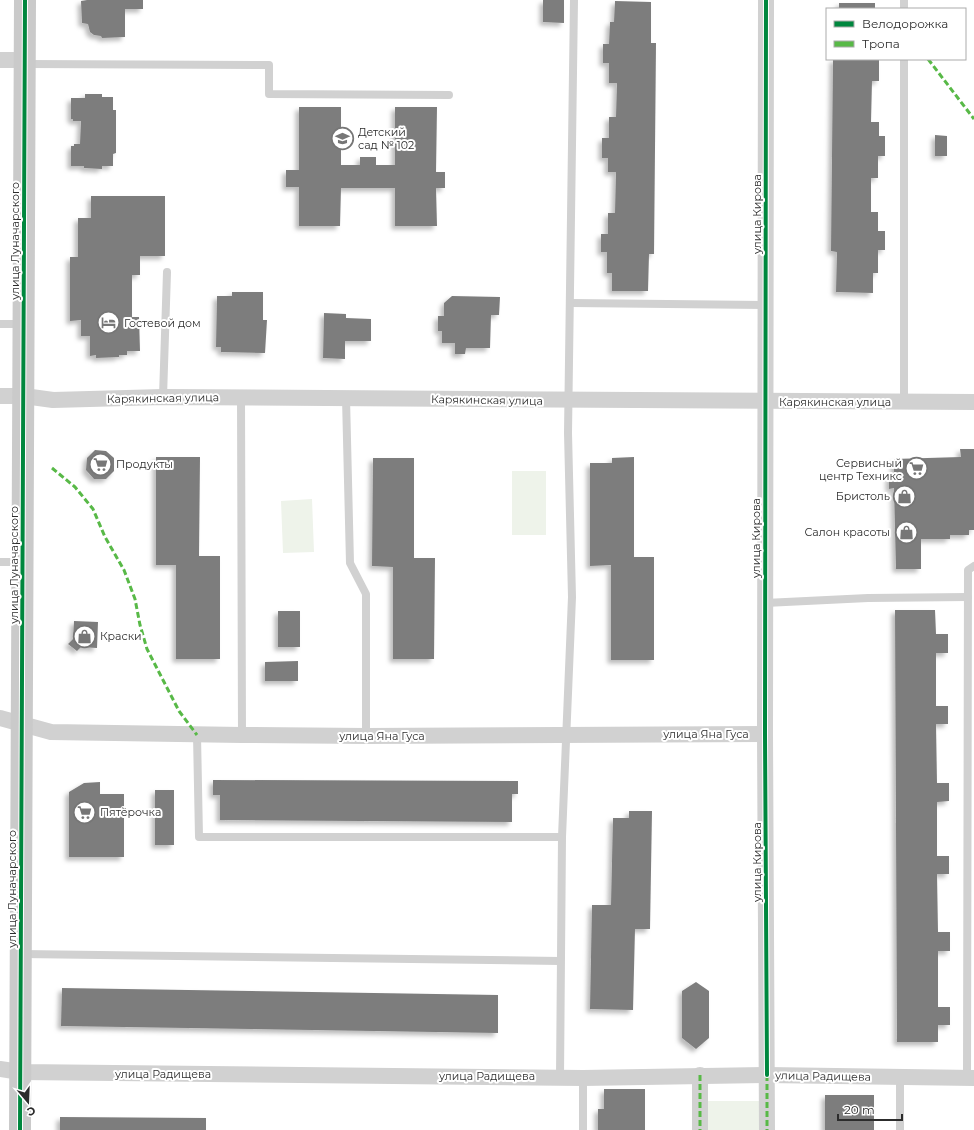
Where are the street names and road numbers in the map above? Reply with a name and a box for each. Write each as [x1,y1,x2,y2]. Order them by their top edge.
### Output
street label: улица Кирова [750,174,764,255]
street label: улица Луначарского [8,182,22,301]
street label: Карякинская улица [107,390,219,406]
street label: Карякинская улица [431,392,543,408]
street label: Карякинская улица [779,395,891,409]
street label: улица Кирова [749,498,763,579]
street label: улица Луначарского [7,506,21,625]
street label: улица Яна Гуса [662,727,749,741]
street label: улица Яна Гуса [338,729,425,743]
street label: улица Кирова [750,822,764,903]
street label: улица Луначарского [5,830,19,949]
street label: улица Радищева [114,1067,211,1081]
street label: улица Радищева [774,1068,871,1084]
street label: улица Радищева [438,1069,535,1083]

